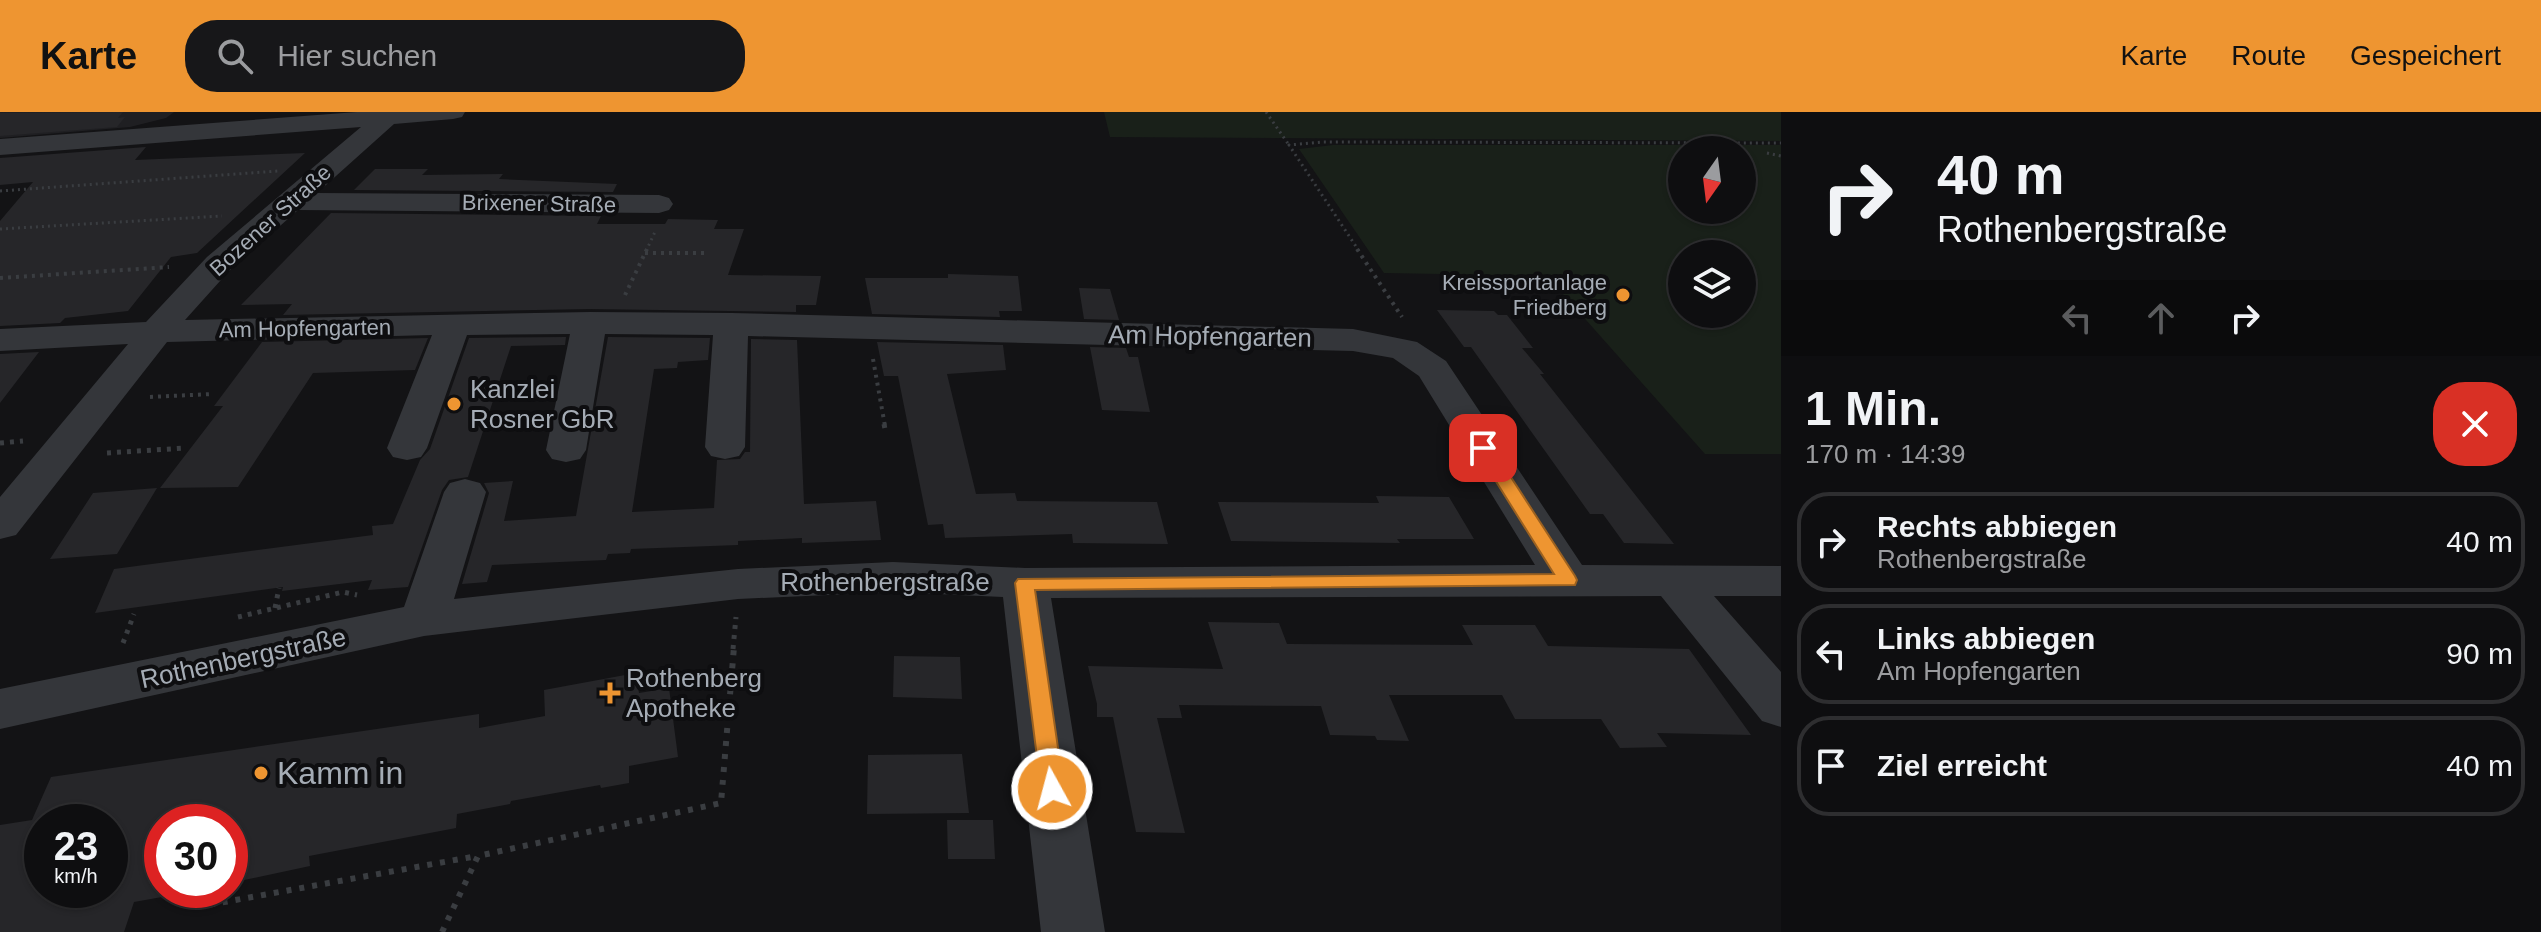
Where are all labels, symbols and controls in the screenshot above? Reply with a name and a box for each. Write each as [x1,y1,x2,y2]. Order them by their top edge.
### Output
search box [185,20,745,92]
icon: search [213,34,257,78]
text: Karte [40,35,137,77]
text: Hier suchen [277,39,437,72]
text: Karte [2120,40,2187,71]
text: Route [2231,40,2306,71]
text: Gespeichert [2350,40,2501,71]
north arrow [1668,136,1756,224]
map controls [1668,136,1756,328]
text: 40 m [1937,143,2065,206]
icon: right [1805,144,1909,248]
street label: Bozener Straße [205,160,336,281]
street label: Brixener Straße [462,190,616,217]
text: Rothenbergstraße [1937,209,2227,250]
button: layers [1668,240,1756,328]
place label: Kreissportanlage Friedberg [1442,270,1607,320]
marker: Kreissportanlage Friedberg [1614,286,1632,304]
icon: left [2055,296,2099,340]
icon: ahead [2139,296,2183,340]
icon: right [2223,296,2267,340]
street label: Am Hopfengarten [219,314,391,343]
street label: Am Hopfengarten [1108,319,1312,353]
place label: Kanzlei Rosner GbR [470,374,615,434]
text: 1 Min. [1805,382,1941,435]
button: close [2433,382,2517,466]
marker: Kanzlei Rosner GbR [445,395,463,413]
pin [1449,414,1517,482]
icon: arrive [1461,426,1505,470]
text: 170 m · 14:39 [1805,439,1965,469]
text: Rechts abbiegen [1877,510,2117,543]
icon: right [1809,520,1853,564]
text: 40 m [2446,525,2513,558]
text: Rothenbergstraße [1877,544,2087,574]
street label: Rothenbergstraße [780,567,990,597]
street label: Rothenbergstraße [137,622,349,694]
text: Links abbiegen [1877,622,2095,655]
icon: left [1809,632,1853,676]
text: 90 m [2446,637,2513,670]
text: Am Hopfengarten [1877,656,2081,686]
place label: Rothenberg Apotheke [626,663,762,723]
marker: Rothenberg Apotheke [601,684,619,702]
icon: arrive [1809,744,1853,788]
position arrow [1010,747,1094,831]
text: Ziel erreicht [1877,749,2047,782]
text: 40 m [2446,749,2513,782]
place label: Kamm in [277,755,403,791]
marker: Kamm in [252,764,270,782]
speed limit sign: 30 [144,804,248,908]
text: 23 [54,824,98,868]
text: km/h [54,865,98,887]

